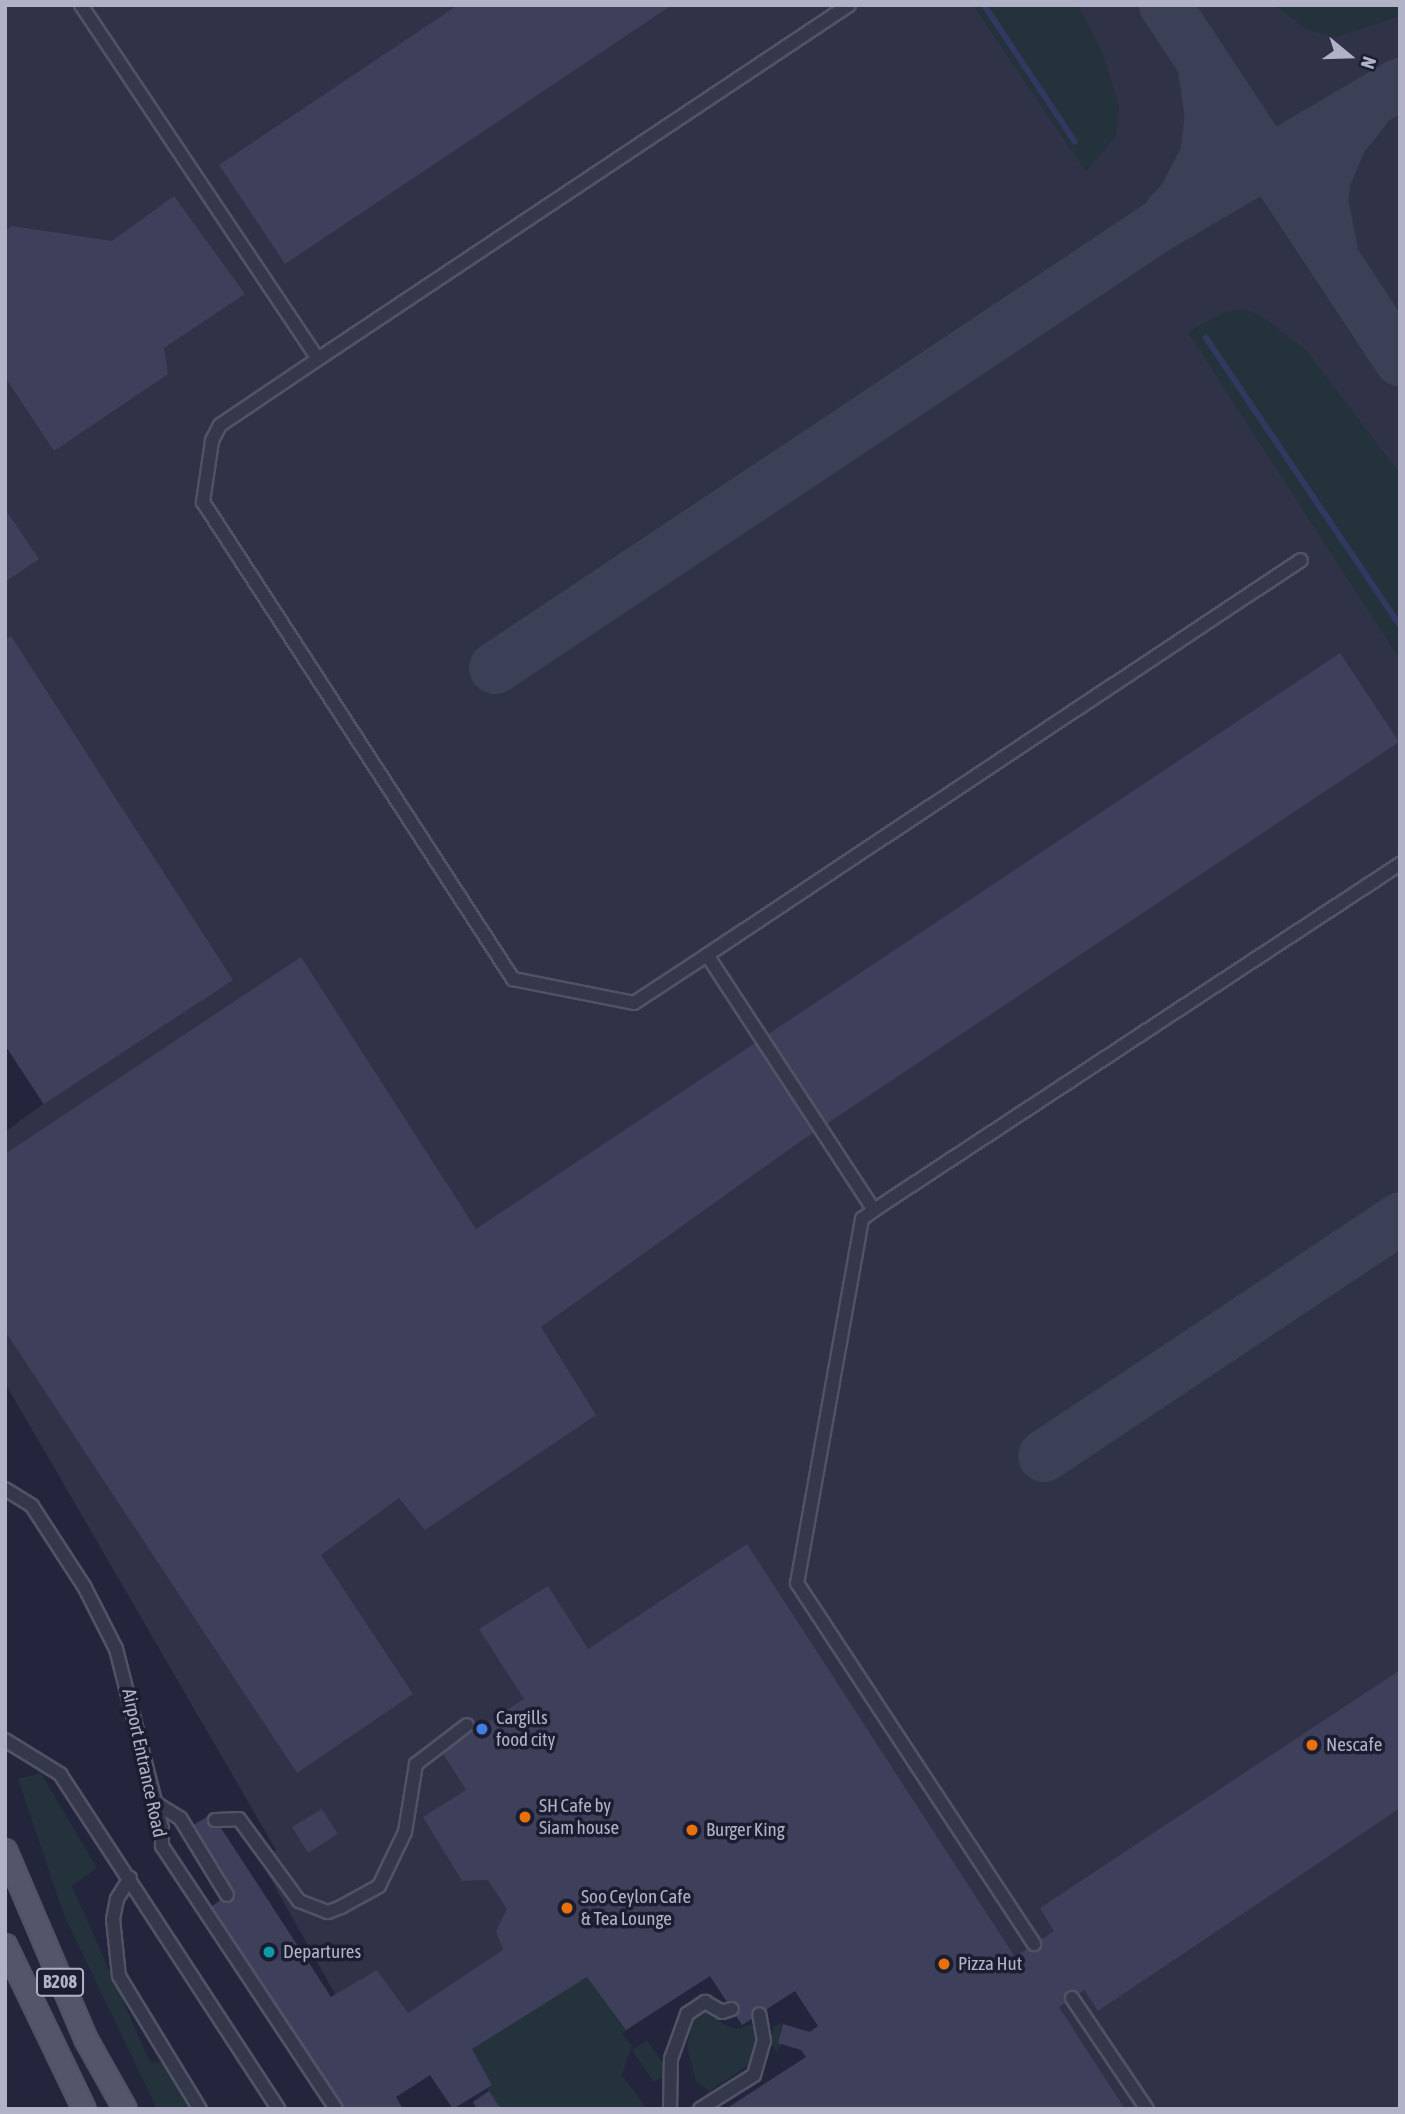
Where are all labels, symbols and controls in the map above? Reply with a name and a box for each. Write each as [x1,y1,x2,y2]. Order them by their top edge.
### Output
north arrow [1314,21,1384,91]
text: N [1357,54,1381,72]
street label: Airport Entrance Road [117,1687,171,1839]
place label: Cargills food city [496,1707,555,1751]
marker: Cargills food city [474,1721,490,1737]
place label: Nescafe [1326,1734,1382,1756]
marker: Nescafe [1304,1737,1320,1753]
place label: SH Cafe by Siam house [539,1795,619,1839]
marker: SH Cafe by Siam house [517,1809,533,1825]
place label: Burger King [706,1819,785,1841]
marker: Burger King [684,1822,700,1838]
place label: Soo Ceylon Cafe & Tea Lounge [581,1886,691,1930]
marker: Soo Ceylon Cafe & Tea Lounge [559,1900,575,1916]
place label: Departures [283,1941,361,1963]
marker: Departures [261,1944,277,1960]
place label: Pizza Hut [958,1953,1022,1975]
marker: Pizza Hut [936,1956,952,1972]
road number: B208 [36,1968,84,1996]

